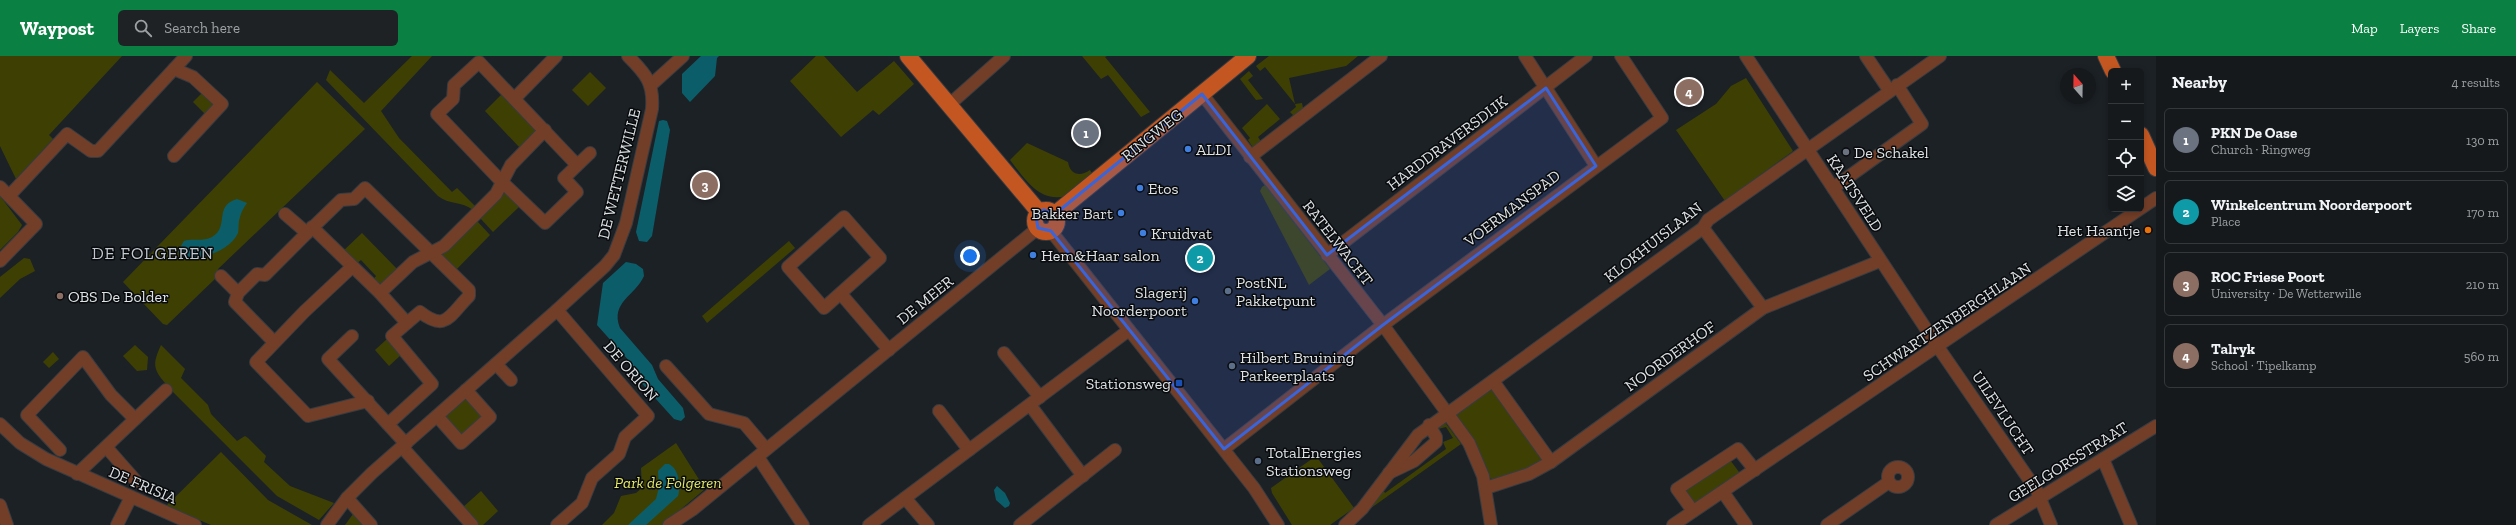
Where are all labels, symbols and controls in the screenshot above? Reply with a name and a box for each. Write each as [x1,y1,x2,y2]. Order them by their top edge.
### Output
search box [118,10,398,46]
text: Waypost [20,17,94,40]
icon: search [132,17,154,39]
text: Search here [164,19,240,37]
text: Map [2351,20,2378,37]
text: Layers [2400,20,2439,37]
text: Share [2461,20,2496,37]
north arrow [2060,68,2096,104]
map controls [2108,68,2144,212]
button: + [2108,68,2144,104]
text: Nearby [2172,72,2227,92]
text: 4 results [2452,75,2500,90]
pin: 4 [1676,77,1702,107]
street label: HARDDRAVERSDIJK [1383,91,1511,194]
button: − [2108,104,2144,140]
street label: RINGWEG [1118,105,1186,165]
street label: DE WETTERWILLE [594,107,644,241]
pin: 1 [1073,118,1099,148]
text: PKN De Oase [2211,124,2297,142]
text: 1 [2183,133,2189,148]
text: 130 m [2466,133,2499,148]
place label: ALDI [1196,140,1231,159]
button: locate [2108,140,2144,176]
text: Church · Ringweg [2211,142,2311,157]
place label: De Schakel [1854,143,1929,162]
marker: ALDI [1183,144,1193,154]
marker: De Schakel [1841,147,1851,157]
street label: KAATSVELD [1823,151,1887,235]
street label: VOERMANSPAD [1459,166,1564,251]
pin: 3 [692,170,718,200]
button: layers [2108,176,2144,212]
place label: Etos [1148,179,1179,198]
marker: Etos [1135,183,1145,193]
text: Winkelcentrum Noorderpoort [2211,196,2412,214]
street label: RATELWACHT [1299,197,1377,289]
street label: KLOKHUISLAAN [1600,198,1706,286]
place label: Bakker Bart [1032,204,1113,223]
text: 2 [2183,205,2189,220]
text: 170 m [2466,205,2499,220]
marker: Bakker Bart [1116,208,1126,218]
text: Place [2211,214,2240,229]
place label: Het Haantje [2057,221,2140,240]
place label: Kruidvat [1151,224,1212,243]
marker: Het Haantje [2143,225,2153,235]
marker: Kruidvat [1138,228,1148,238]
district label: DE FOLGEREN [92,243,214,263]
pin: 2 [1187,243,1213,273]
your location [960,246,980,266]
place label: Hem&Haar salon [1041,246,1160,265]
marker: Hem&Haar salon [1028,250,1038,260]
street label: SCHWARTZENBERGHLAAN [1859,258,2035,385]
text: ROC Friese Poort [2211,268,2324,286]
street label: DE MEER [893,271,957,328]
place label: PostNL Pakketpunt [1236,273,1316,310]
text: 3 [2183,277,2189,292]
text: 210 m [2466,277,2499,292]
place label: Slagerij Noorderpoort [1092,283,1187,320]
marker: PostNL Pakketpunt [1223,286,1233,296]
text: University · De Wetterwille [2211,286,2361,301]
place label: OBS De Bolder [68,287,169,306]
marker: OBS De Bolder [55,291,65,301]
marker: Slagerij Noorderpoort [1190,296,1200,306]
street label: NOORDERHOF [1621,317,1719,395]
street label: DE ORION [600,337,662,405]
text: Talryk [2211,340,2255,358]
place label: Hilbert Bruining Parkeerplaats [1240,348,1355,385]
text: 4 [2182,349,2190,364]
text: 560 m [2464,349,2499,364]
text: School · Tipelkamp [2211,358,2316,373]
marker: Hilbert Bruining Parkeerplaats [1227,361,1237,371]
street label: UILEVLUCHT [1968,367,2038,459]
place label: Stationsweg [1086,374,1171,393]
marker: Stationsweg [1174,378,1184,388]
street label: GEELGORSSTRAAT [2005,417,2131,507]
place label: TotalEnergies Stationsweg [1266,443,1362,480]
marker: TotalEnergies Stationsweg [1253,456,1263,466]
street label: DE FRISIA [106,462,180,508]
park label: Park de Folgeren [614,473,722,492]

